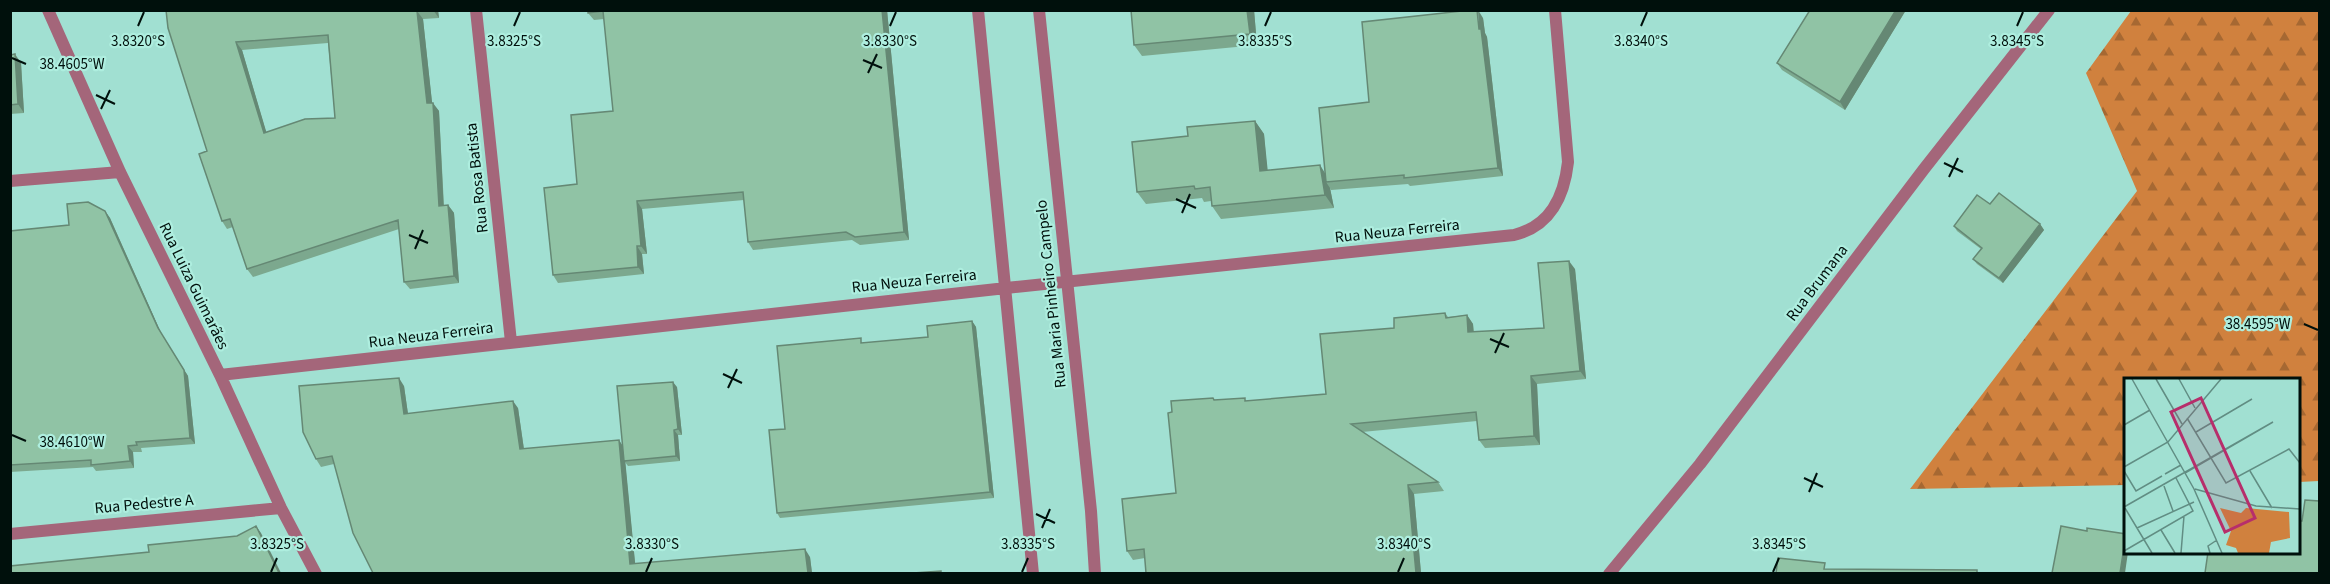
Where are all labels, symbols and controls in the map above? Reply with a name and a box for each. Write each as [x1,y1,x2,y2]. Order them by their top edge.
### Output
text: 3.8320°S [111,31,165,52]
text: 3.8325°S [487,31,541,52]
text: 3.8330°S [863,31,917,52]
text: 3.8335°S [1238,31,1292,52]
text: 3.8340°S [1614,31,1668,52]
text: 3.8345°S [1990,31,2044,52]
text: 38.4605°W [39,54,105,75]
street label: Rua Rosa Batista [460,122,494,234]
street label: Rua Maria Pinheiro Campelo [1030,199,1072,389]
street label: Rua Neuza Ferreira [1333,214,1461,248]
street label: Rua Luiza Guimarães [154,219,234,353]
street label: Rua Brumana [1781,240,1853,326]
street label: Rua Neuza Ferreira [850,264,978,298]
text: 38.4595°W [2225,314,2291,335]
street label: Rua Neuza Ferreira [367,316,495,354]
inset map [2124,378,2300,554]
text: 38.4610°W [39,432,105,453]
street label: Rua Pedestre A [93,489,195,519]
text: 3.8325°S [250,534,304,555]
text: 3.8330°S [625,534,679,555]
text: 3.8335°S [1001,534,1055,555]
text: 3.8340°S [1377,534,1431,555]
text: 3.8345°S [1752,534,1806,555]

